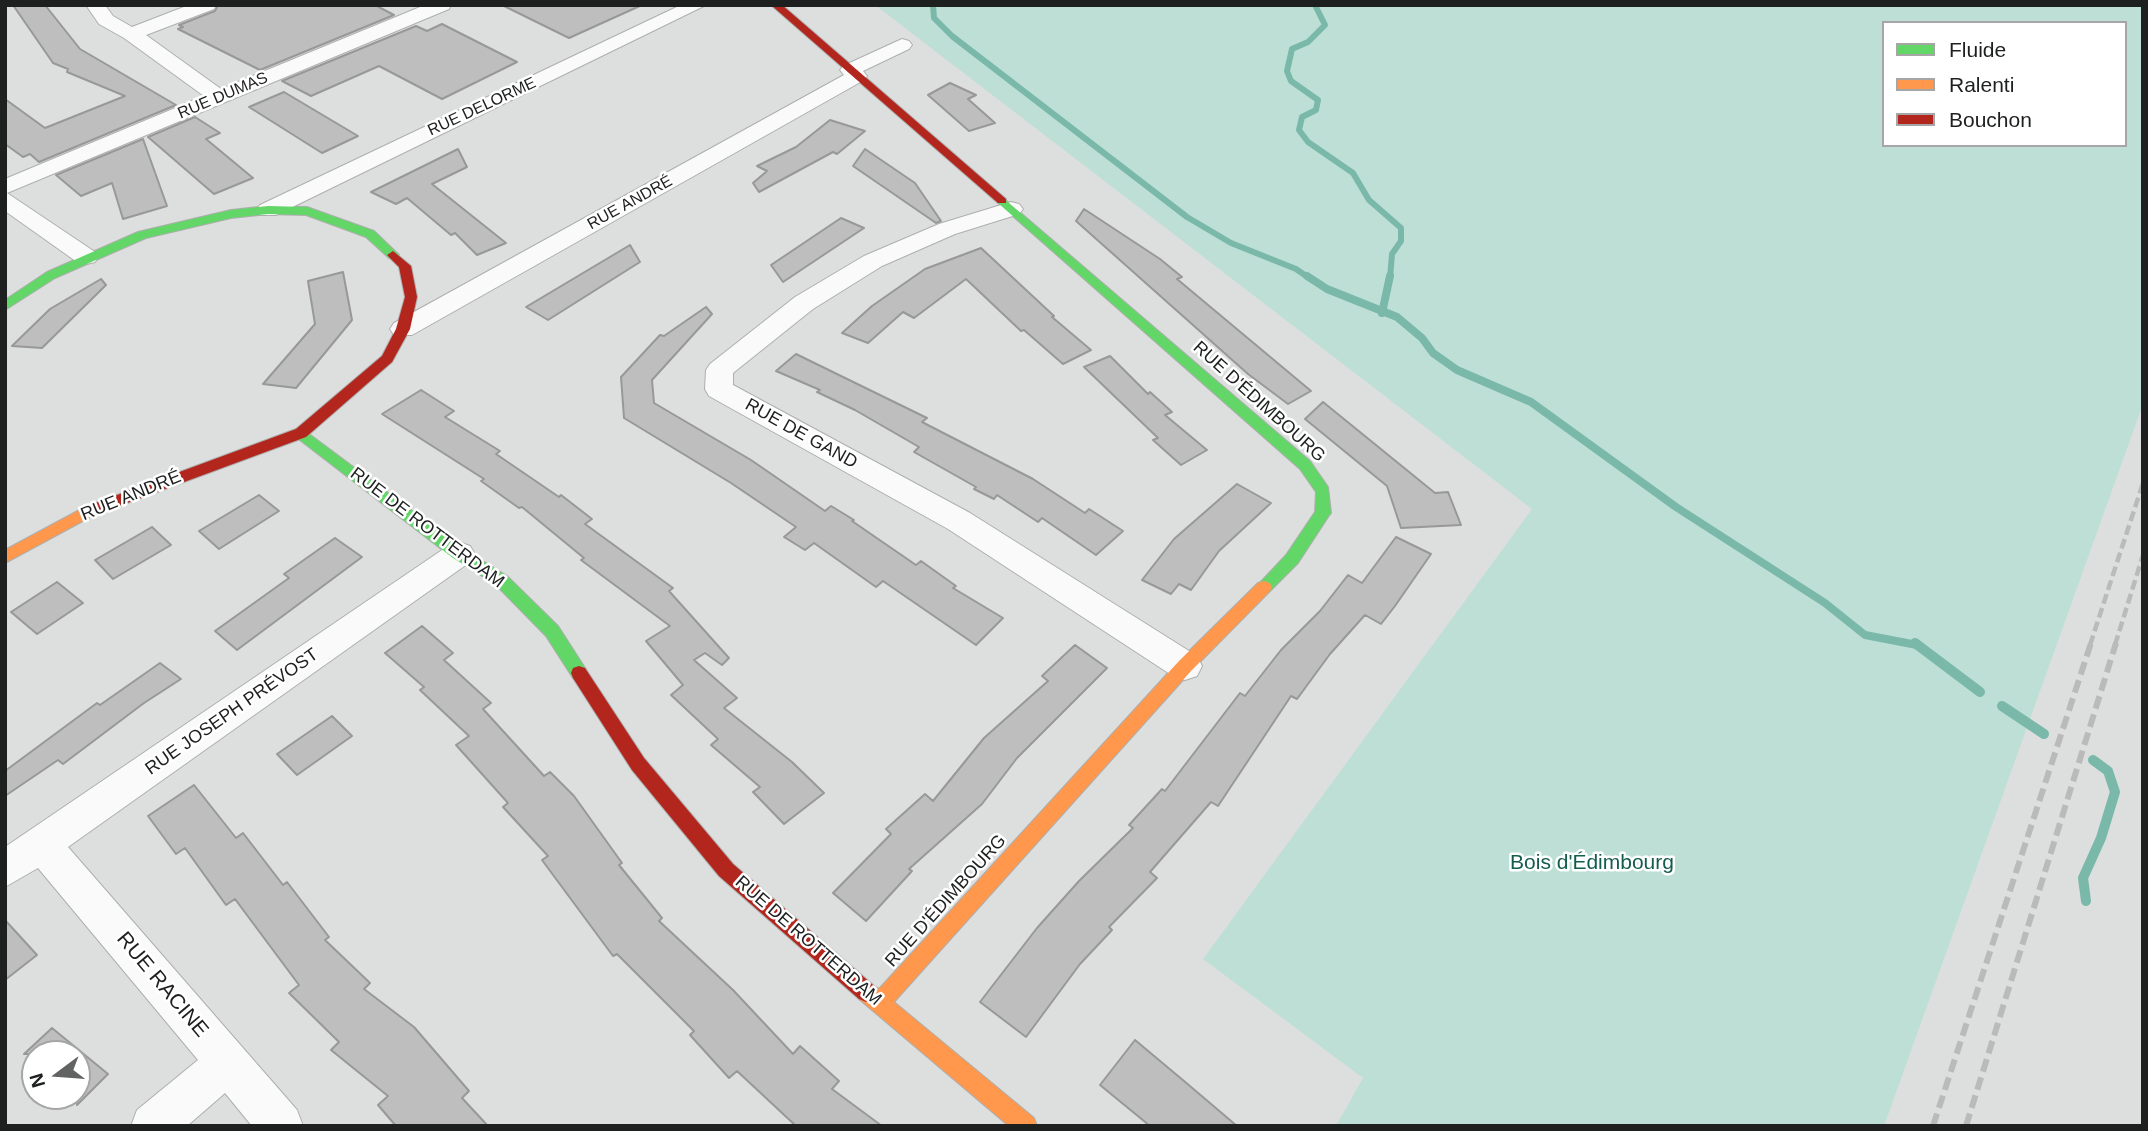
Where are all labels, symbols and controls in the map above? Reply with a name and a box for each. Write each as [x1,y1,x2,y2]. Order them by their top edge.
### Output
legend [1882,21,2127,147]
text: Fluide [1949,38,2006,61]
street label: RUE DUMAS [175,68,271,124]
text: Ralenti [1949,73,2014,96]
street label: RUE DELORME [425,74,539,140]
text: Bouchon [1949,108,2032,131]
street label: RUE ANDRÉ [584,172,676,234]
street label: RUE D'ÉDIMBOURG [1188,337,1330,467]
street label: RUE DE GAND [741,394,861,474]
street label: RUE DE ROTTERDAM [346,463,508,593]
street label: RUE ANDRÉ [78,466,184,526]
street label: RUE JOSEPH PRÉVOST [141,644,323,780]
street label: RUE D'ÉDIMBOURG [881,830,1011,972]
park label: Bois d'Édimbourg [1510,850,1674,876]
street label: RUE DE ROTTERDAM [730,872,886,1010]
street label: RUE RACINE [111,927,213,1043]
north arrow [21,1040,91,1110]
text: N [25,1071,49,1090]

